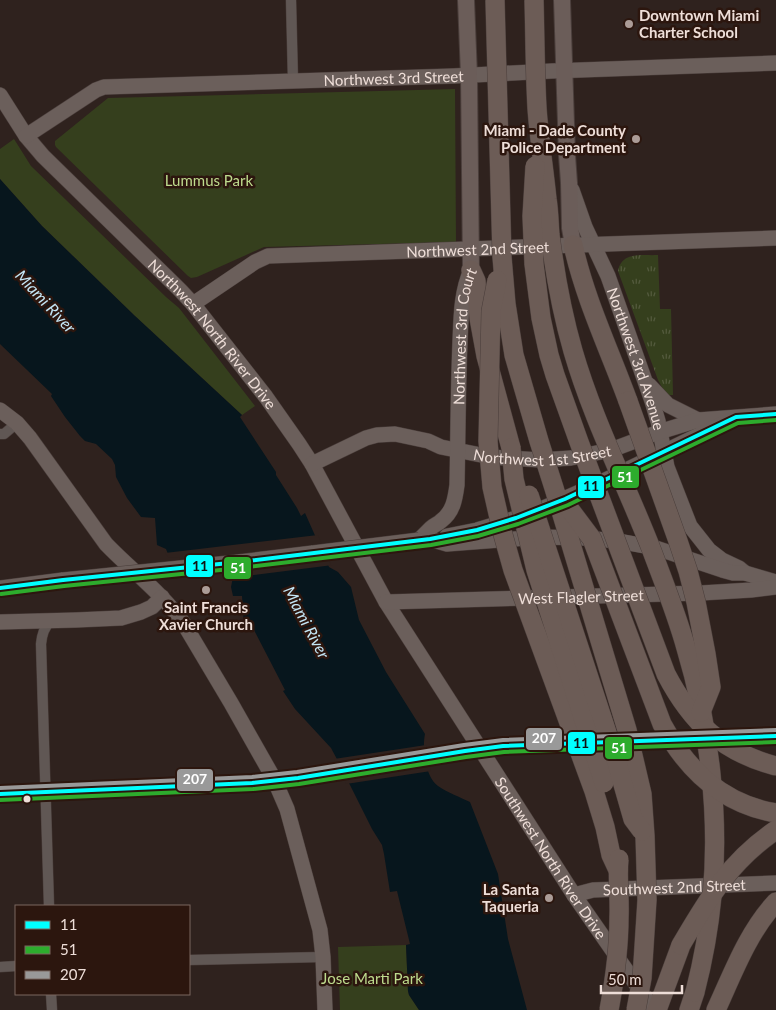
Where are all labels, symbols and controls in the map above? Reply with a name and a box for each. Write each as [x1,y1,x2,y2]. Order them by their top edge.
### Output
place label: Downtown Miami Charter School [639,6,759,41]
marker: Downtown Miami Charter School [623,18,635,30]
street label: Northwest 3rd Street [323,66,465,89]
place label: Miami - Dade County Police Department [484,121,626,156]
marker: Miami - Dade County Police Department [630,133,642,145]
park label: Lummus Park [165,171,254,189]
street label: Northwest 2nd Street [406,237,550,261]
street label: Northwest North River Drive [145,255,281,412]
street label: Northwest 3rd Court [449,264,480,405]
water label: Miami River [12,266,80,337]
street label: Northwest 3rd Avenue [604,285,669,432]
street label: Northwest 1st Street [472,441,613,469]
line badge: 51 [611,465,640,489]
text: 51 [617,468,633,485]
line badge: 11 [577,475,605,499]
text: 11 [583,477,599,494]
line badge: 11 [185,554,214,578]
line badge: 51 [223,556,252,580]
text: 11 [192,557,208,574]
text: 51 [230,559,246,576]
water label: Miami River [280,583,334,662]
marker: Saint Francis Xavier Church [200,584,212,596]
street label: West Flagler Street [518,586,645,607]
place label: Saint Francis Xavier Church [159,598,253,633]
line badge: 207 [525,727,563,751]
text: 207 [532,729,556,746]
line badge: 11 [567,731,596,755]
text: 11 [573,734,589,751]
line badge: 51 [604,736,633,760]
text: 51 [611,739,627,756]
line badge: 207 [176,768,214,792]
text: 207 [183,770,207,787]
street label: Southwest North River Drive [491,773,611,942]
unlabelled marker [22,794,32,804]
street label: Southwest 2nd Street [603,875,747,899]
place label: La Santa Taqueria [482,880,539,915]
marker: La Santa Taqueria [543,892,555,904]
legend [15,905,190,995]
text: 11 [60,915,77,933]
text: 51 [60,940,77,958]
scale bar [601,962,682,994]
text: 207 [60,965,86,983]
park label: Jose Marti Park [321,969,423,987]
text: 50 m [608,970,642,988]

